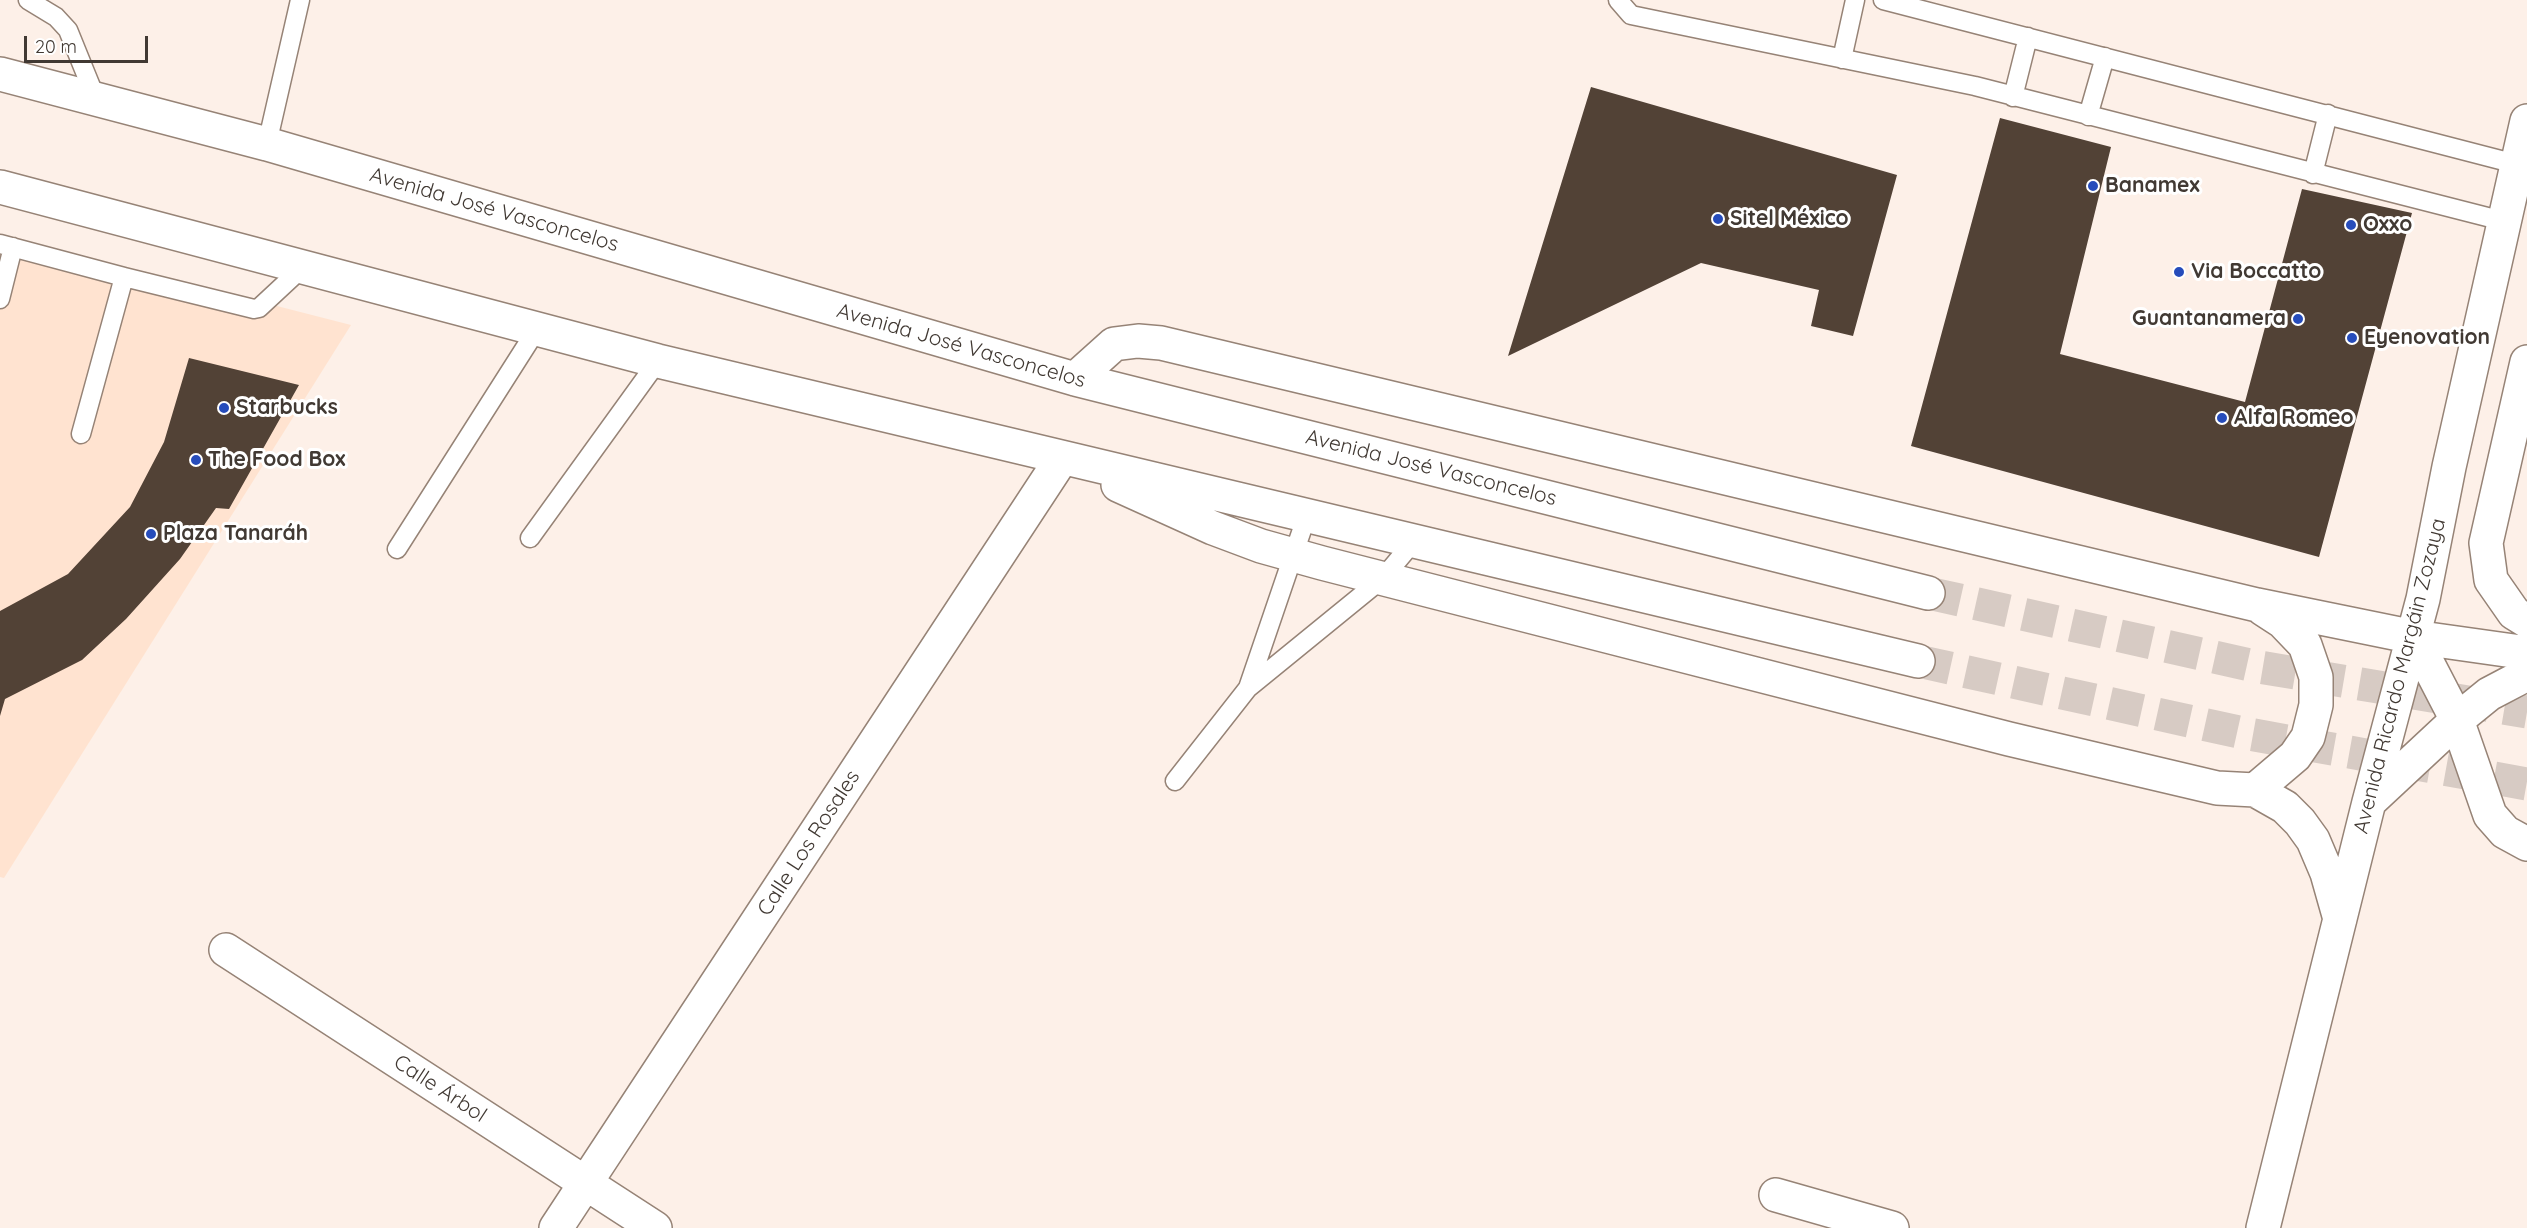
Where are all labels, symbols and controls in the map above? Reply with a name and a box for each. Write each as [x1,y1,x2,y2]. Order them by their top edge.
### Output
scale bar [27,24,152,62]
text: 20 m [35,35,77,58]
street label: Avenida José Vasconcelos [367,162,621,258]
place label: Banamex [2105,173,2200,199]
marker: Banamex [2086,179,2100,193]
place label: Sitel México [1730,206,1849,232]
marker: Sitel México [1711,212,1725,226]
place label: Oxxo [2363,212,2412,238]
marker: Oxxo [2344,218,2358,232]
place label: Via Boccatto [2191,259,2321,285]
marker: Via Boccatto [2172,265,2186,279]
street label: Avenida José Vasconcelos [834,298,1088,394]
place label: Guantanamera [2132,306,2286,332]
marker: Guantanamera [2291,312,2305,326]
place label: Eyenovation [2364,325,2490,351]
marker: Eyenovation [2345,331,2359,345]
place label: Starbucks [236,395,338,421]
marker: Starbucks [217,401,231,415]
place label: Alfa Romeo [2234,405,2354,431]
marker: Alfa Romeo [2215,411,2229,425]
street label: Avenida José Vasconcelos [1303,425,1559,511]
place label: The Food Box [208,447,346,473]
marker: The Food Box [189,453,203,467]
street label: Avenida Ricardo Margáin Zozaya [2349,516,2451,836]
place label: Plaza Tanaráh [163,521,308,547]
marker: Plaza Tanaráh [144,527,158,541]
street label: Calle Los Rosales [753,765,865,921]
street label: Calle Árbol [389,1050,491,1128]

